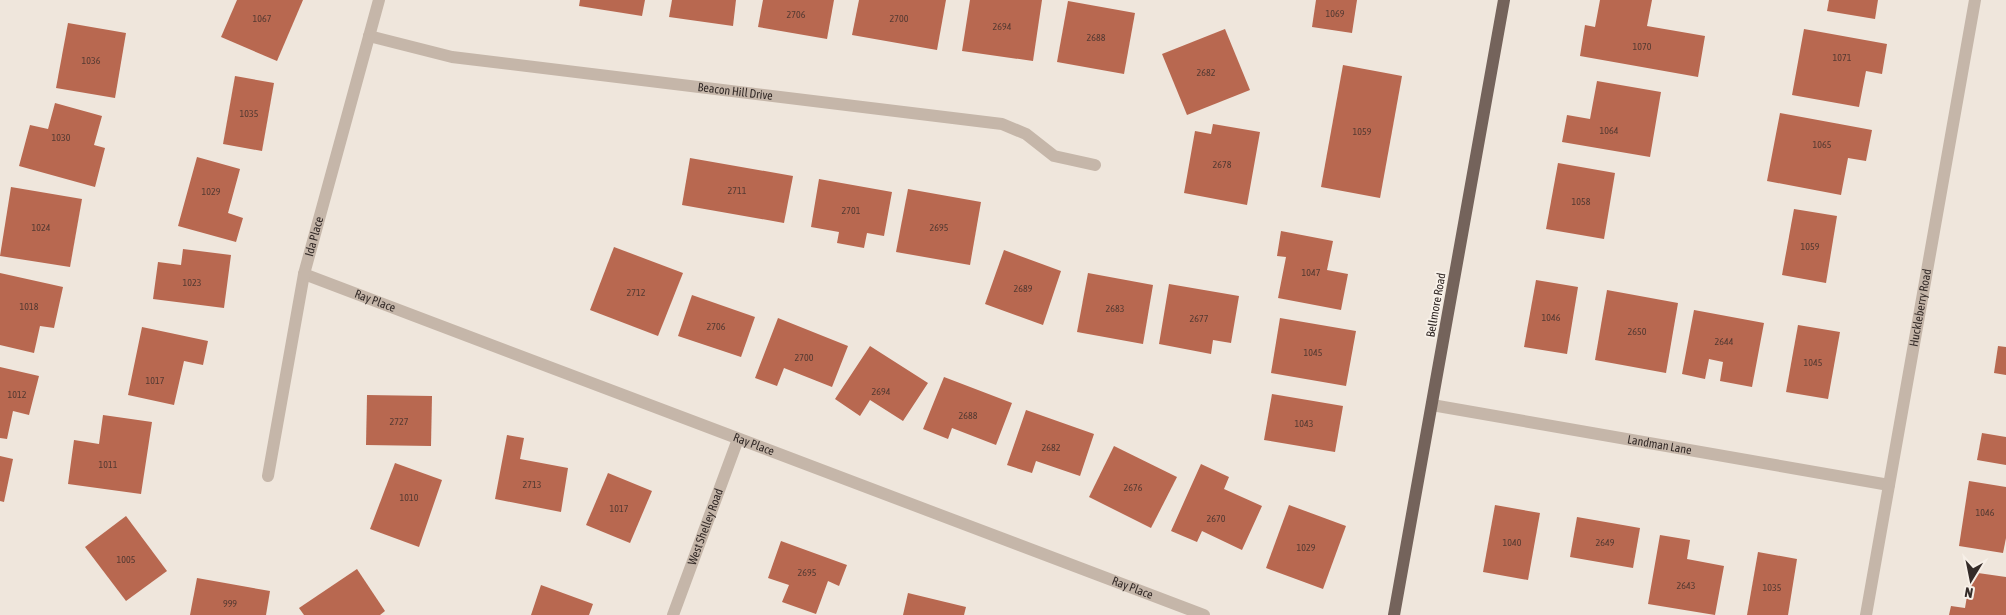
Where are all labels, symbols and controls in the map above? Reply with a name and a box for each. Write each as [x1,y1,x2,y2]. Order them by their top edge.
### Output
house number: 1069 [1326,8,1345,19]
house number: 2706 [787,9,806,20]
house number: 1067 [253,13,272,24]
house number: 2700 [890,13,909,24]
house number: 2694 [993,21,1012,32]
house number: 2688 [1087,32,1106,43]
house number: 1070 [1633,41,1652,52]
house number: 1071 [1833,52,1852,63]
house number: 1036 [82,55,101,66]
house number: 2682 [1197,67,1216,78]
street label: Beacon Hill Drive [697,80,774,103]
house number: 1035 [240,108,259,119]
house number: 1064 [1600,125,1619,136]
house number: 1059 [1353,126,1372,137]
house number: 1030 [52,132,71,143]
house number: 1065 [1813,139,1832,150]
house number: 2678 [1213,159,1232,170]
house number: 2711 [728,185,747,196]
house number: 1029 [202,186,221,197]
house number: 1058 [1572,196,1591,207]
house number: 2701 [842,205,861,216]
street label: Ida Place [302,215,326,258]
house number: 1024 [32,222,51,233]
house number: 2695 [930,222,949,233]
house number: 1059 [1801,241,1820,252]
house number: 1047 [1302,267,1321,278]
street label: Huckleberry Road [1907,268,1934,348]
street label: Bellmore Road [1423,272,1449,338]
house number: 1023 [183,277,202,288]
house number: 2689 [1014,283,1033,294]
street label: Ray Place [353,287,398,315]
house number: 2712 [627,287,646,298]
house number: 1018 [20,301,39,312]
house number: 2683 [1106,303,1125,314]
house number: 1046 [1542,312,1561,323]
house number: 2677 [1190,313,1209,324]
house number: 2706 [707,321,726,332]
house number: 2650 [1628,326,1647,337]
house number: 2644 [1715,336,1734,347]
house number: 1045 [1304,347,1323,358]
house number: 2700 [795,352,814,363]
house number: 1045 [1804,357,1823,368]
house number: 1017 [146,375,165,386]
house number: 2694 [872,386,891,397]
house number: 1012 [8,389,27,400]
house number: 2688 [959,410,978,421]
house number: 2727 [390,416,409,427]
house number: 1043 [1295,418,1314,429]
street label: Ray Place [731,430,776,459]
street label: Landman Lane [1626,432,1693,457]
house number: 2682 [1042,442,1061,453]
house number: 1011 [99,459,118,470]
house number: 2713 [523,479,542,490]
house number: 2676 [1124,482,1143,493]
street label: West Shelley Road [685,487,726,567]
house number: 1010 [400,492,419,503]
house number: 1017 [610,503,629,514]
house number: 1046 [1976,507,1995,518]
house number: 2670 [1207,513,1226,524]
house number: 1040 [1503,537,1522,548]
house number: 2649 [1596,537,1615,548]
house number: 1029 [1297,542,1316,553]
house number: 1005 [117,554,136,565]
north arrow [1946,555,1996,605]
house number: 2695 [798,567,817,578]
street label: Ray Place [1110,574,1155,602]
house number: 2643 [1677,580,1696,591]
house number: 1035 [1763,582,1782,593]
text: N [1963,584,1974,601]
house number: 999 [223,598,237,609]

